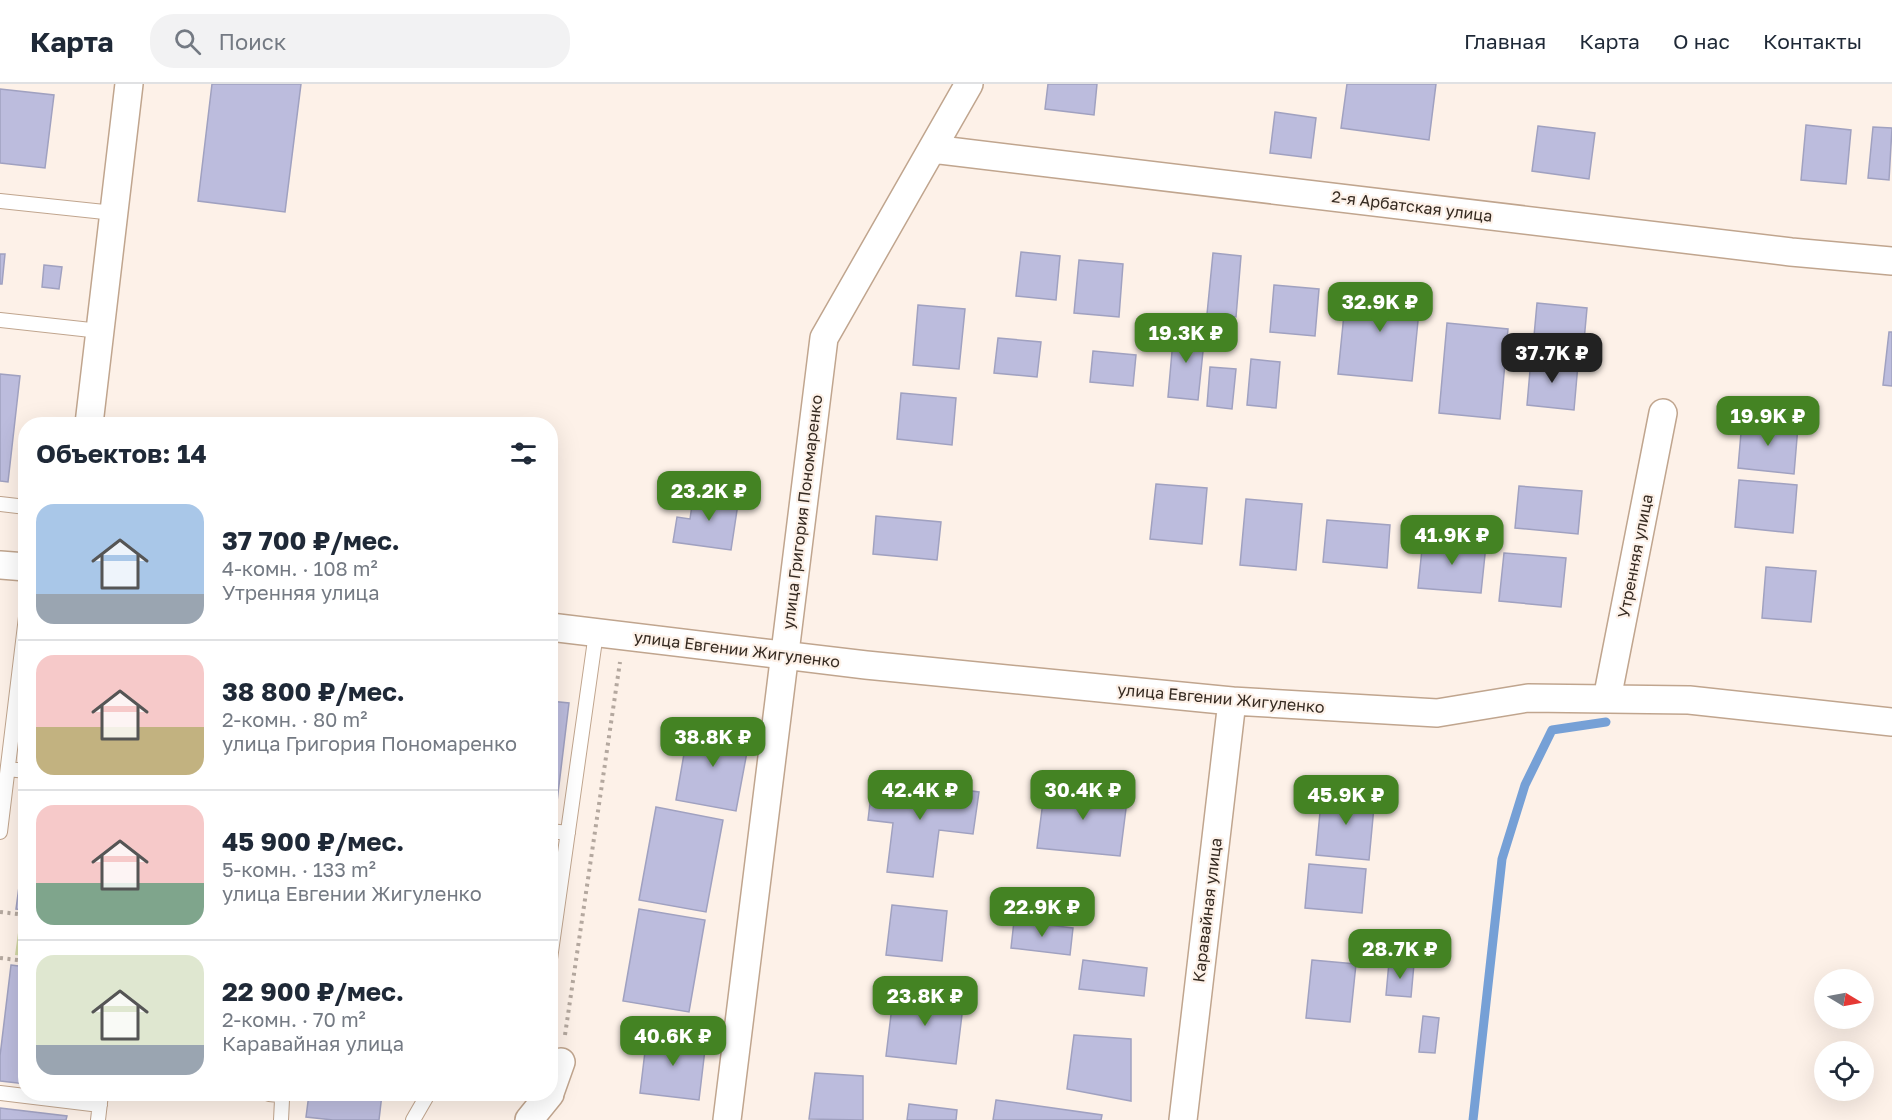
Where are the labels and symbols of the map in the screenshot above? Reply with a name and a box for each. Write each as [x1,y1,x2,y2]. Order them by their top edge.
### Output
street label: 2-я Арбатская улица [1330,186,1494,226]
pin: 32.9K ₽ [1325,282,1435,333]
pin: 19.3K ₽ [1131,313,1241,364]
pin: 37.7K ₽ [1497,333,1607,384]
street label: улица Григория Пономаренко [778,394,826,630]
pin: 19.9K ₽ [1713,396,1823,447]
pin: 23.2K ₽ [654,471,764,522]
street label: Утренняя улица [1613,492,1657,620]
pin: 41.9K ₽ [1397,515,1507,566]
street label: улица Евгении Жигуленко [633,626,841,672]
street label: улица Евгении Жигуленко [1117,679,1325,717]
pin: 38.8K ₽ [658,717,768,768]
pin: 42.4K ₽ [865,770,975,821]
pin: 30.4K ₽ [1028,770,1138,821]
pin: 45.9K ₽ [1291,775,1401,826]
street label: Каравайная улица [1188,837,1226,983]
pin: 22.9K ₽ [987,887,1097,938]
pin: 28.7K ₽ [1345,929,1455,980]
north arrow [1814,969,1874,1029]
pin: 23.8K ₽ [870,976,980,1027]
pin: 40.6K ₽ [618,1016,728,1067]

